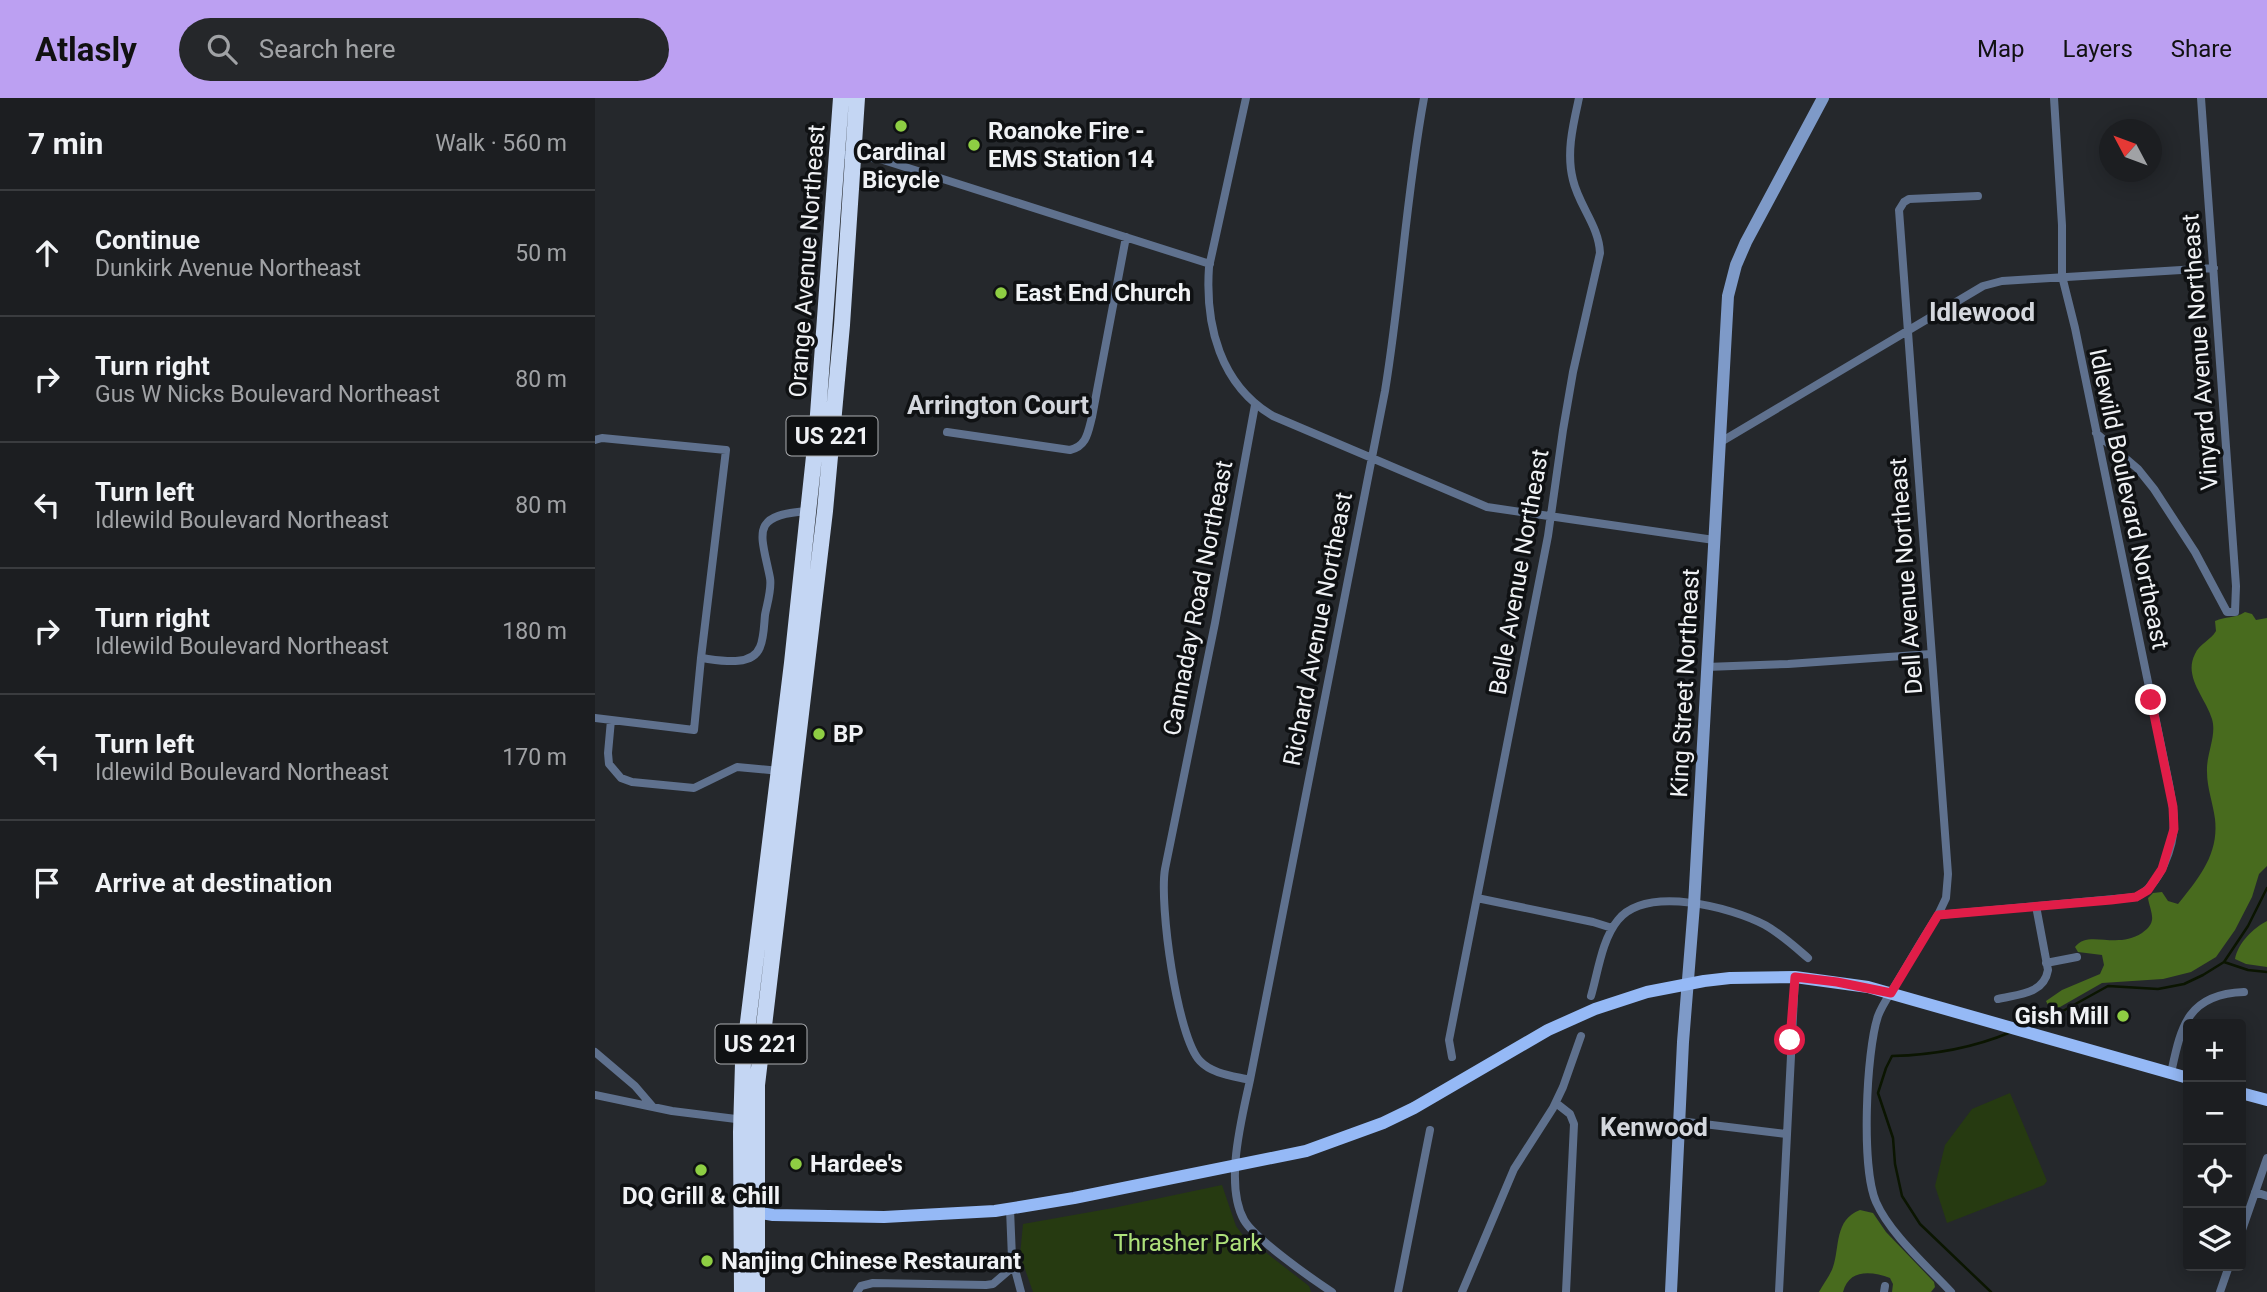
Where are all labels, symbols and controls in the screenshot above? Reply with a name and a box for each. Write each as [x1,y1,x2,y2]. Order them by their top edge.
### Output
search box [179,18,669,81]
text: Atlasly [35,30,137,69]
icon: search [203,30,241,68]
text: Search here [259,34,396,64]
text: Map [1977,35,2025,63]
text: Layers [2063,35,2133,63]
text: Share [2171,35,2232,63]
place label: Roanoke Fire - EMS Station 14 [988,117,1154,173]
marker: Cardinal Bicycle [893,118,909,134]
north arrow [2099,119,2162,182]
street label: Orange Avenue Northeast [783,123,831,398]
text: 7 min [28,126,103,161]
text: Walk · 560 m [435,130,567,157]
marker: Roanoke Fire - EMS Station 14 [966,137,982,153]
place label: Cardinal Bicycle [856,138,946,194]
street label: Vinyard Avenue Northeast [2176,213,2224,491]
text: Continue [95,225,200,255]
icon: ahead [28,234,66,272]
text: 50 m [515,240,567,267]
text: Dunkirk Avenue Northeast [95,255,361,282]
place label: East End Church [1015,279,1191,307]
marker: East End Church [993,285,1009,301]
district label: Idlewood [1929,297,2035,327]
street label: Idlewild Boulevard Northeast [2083,346,2175,652]
text: Turn right [95,351,210,381]
icon: right [28,360,66,398]
text: 80 m [515,366,567,393]
text: Gus W Nicks Boulevard Northeast [95,381,440,408]
district label: Arrington Court [907,390,1089,420]
road number: US 221 [786,416,877,456]
street label: Belle Avenue Northeast [1484,447,1554,697]
street label: Dell Avenue Northeast [1884,457,1928,695]
street label: Cannaday Road Northeast [1158,458,1238,738]
text: Turn left [95,477,194,507]
icon: left [28,486,66,524]
street label: Richard Avenue Northeast [1278,490,1358,768]
text: 80 m [515,492,567,519]
text: Idlewild Boulevard Northeast [95,507,389,534]
street label: King Street Northeast [1665,568,1705,798]
text: Turn right [95,603,210,633]
icon: right [28,612,66,650]
text: 180 m [502,618,567,645]
text: Idlewild Boulevard Northeast [95,633,389,660]
route end [2135,684,2166,715]
place label: BP [833,720,864,748]
marker: BP [811,726,827,742]
text: Turn left [95,729,194,759]
icon: left [28,738,66,776]
text: 170 m [502,744,567,771]
text: Idlewild Boulevard Northeast [95,759,389,786]
icon: arrive [28,864,66,902]
text: Arrive at destination [95,868,332,898]
place label: Gish Mill [2014,1002,2109,1030]
marker: Gish Mill [2115,1008,2131,1024]
map controls [2183,1019,2246,1271]
button: + [2183,1019,2246,1082]
road number: US 221 [715,1024,807,1063]
route start [1774,1024,1805,1055]
button: − [2183,1082,2246,1145]
district label: Kenwood [1600,1112,1708,1142]
button: locate [2183,1145,2246,1208]
place label: Hardee's [810,1150,903,1178]
marker: Hardee's [788,1156,804,1172]
marker: DQ Grill & Chill [693,1162,709,1178]
place label: DQ Grill & Chill [622,1182,780,1210]
button: layers [2183,1208,2246,1271]
park label: Thrasher Park [1113,1229,1263,1257]
place label: Nanjing Chinese Restaurant [721,1247,1021,1275]
marker: Nanjing Chinese Restaurant [699,1253,715,1269]

